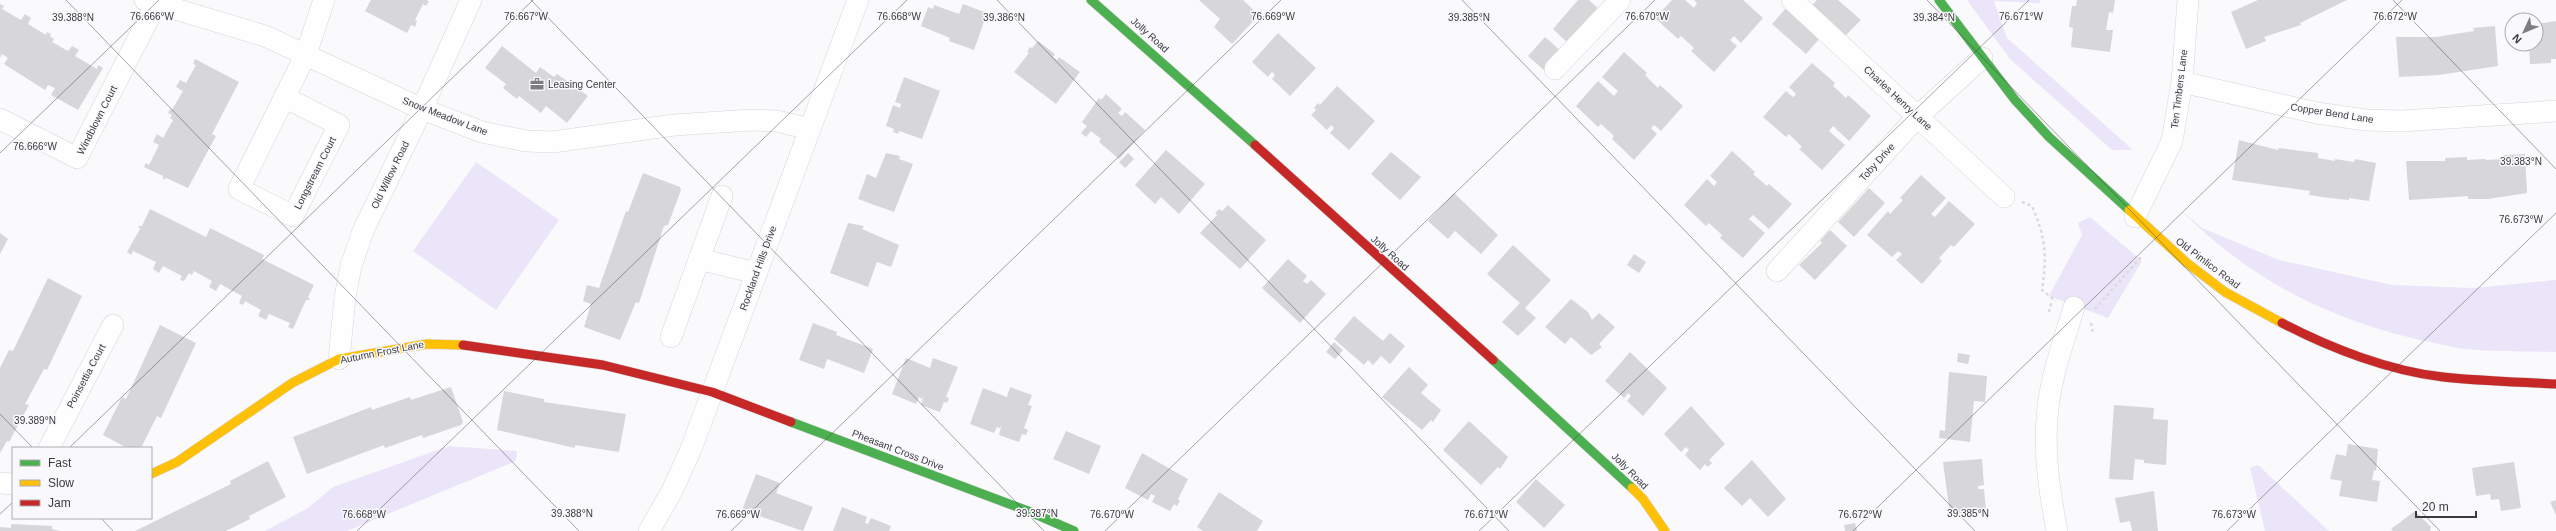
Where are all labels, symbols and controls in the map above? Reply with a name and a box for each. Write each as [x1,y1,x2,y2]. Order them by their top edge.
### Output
text: 76.666°W [130,11,175,22]
text: 76.667°W [504,11,549,22]
text: 76.668°W [877,11,922,22]
text: 76.669°W [1251,11,1296,22]
text: 76.670°W [1625,11,1670,22]
text: 76.671°W [1999,11,2044,22]
text: 76.672°W [2373,11,2418,22]
text: 39.388°N [52,12,94,23]
text: 39.386°N [983,12,1025,23]
text: 39.385°N [1448,12,1490,23]
text: 39.384°N [1913,12,1955,23]
north arrow [2504,12,2544,52]
street label: Jolly Road [1129,15,1171,55]
text: N [2510,32,2524,46]
street label: Ten Timbers Lane [2169,48,2189,129]
street label: Charles Henry Lane [1862,64,1935,133]
office icon: Leasing Center [529,76,545,92]
place label: Leasing Center [548,79,616,90]
street label: Windblown Court [75,83,119,156]
street label: Snow Meadow Lane [401,95,490,138]
street label: Copper Bend Lane [2290,101,2375,125]
street label: Longstream Court [292,135,338,211]
street label: Old Willow Road [369,139,411,211]
street label: Toby Drive [1857,140,1897,183]
text: 76.666°W [13,141,58,152]
text: 39.383°N [2500,156,2542,167]
text: 76.673°W [2499,214,2544,225]
street label: Rockland Hills Drive [738,224,779,312]
street label: Jolly Road [1369,233,1411,273]
street label: Old Pimlico Road [2174,235,2242,291]
street label: Autumn Frost Lane [339,338,425,366]
street label: Poinsettia Court [64,342,108,410]
text: 39.389°N [14,415,56,426]
street label: Pheasant Cross Drive [851,427,946,473]
legend [12,447,152,519]
street label: Jolly Road [1610,451,1650,491]
text: Fast [48,456,72,470]
text: Slow [48,476,74,490]
scale bar [2416,493,2476,519]
text: Jam [48,496,71,510]
text: 20 m [2422,500,2449,514]
text: 39.388°N [551,508,593,519]
text: 39.387°N [1016,508,1058,519]
text: 39.385°N [1947,508,1989,519]
text: 76.668°W [342,509,387,520]
text: 76.669°W [716,509,761,520]
text: 76.670°W [1090,509,1135,520]
text: 76.671°W [1464,509,1509,520]
text: 76.672°W [1838,509,1883,520]
text: 76.673°W [2212,509,2257,520]

